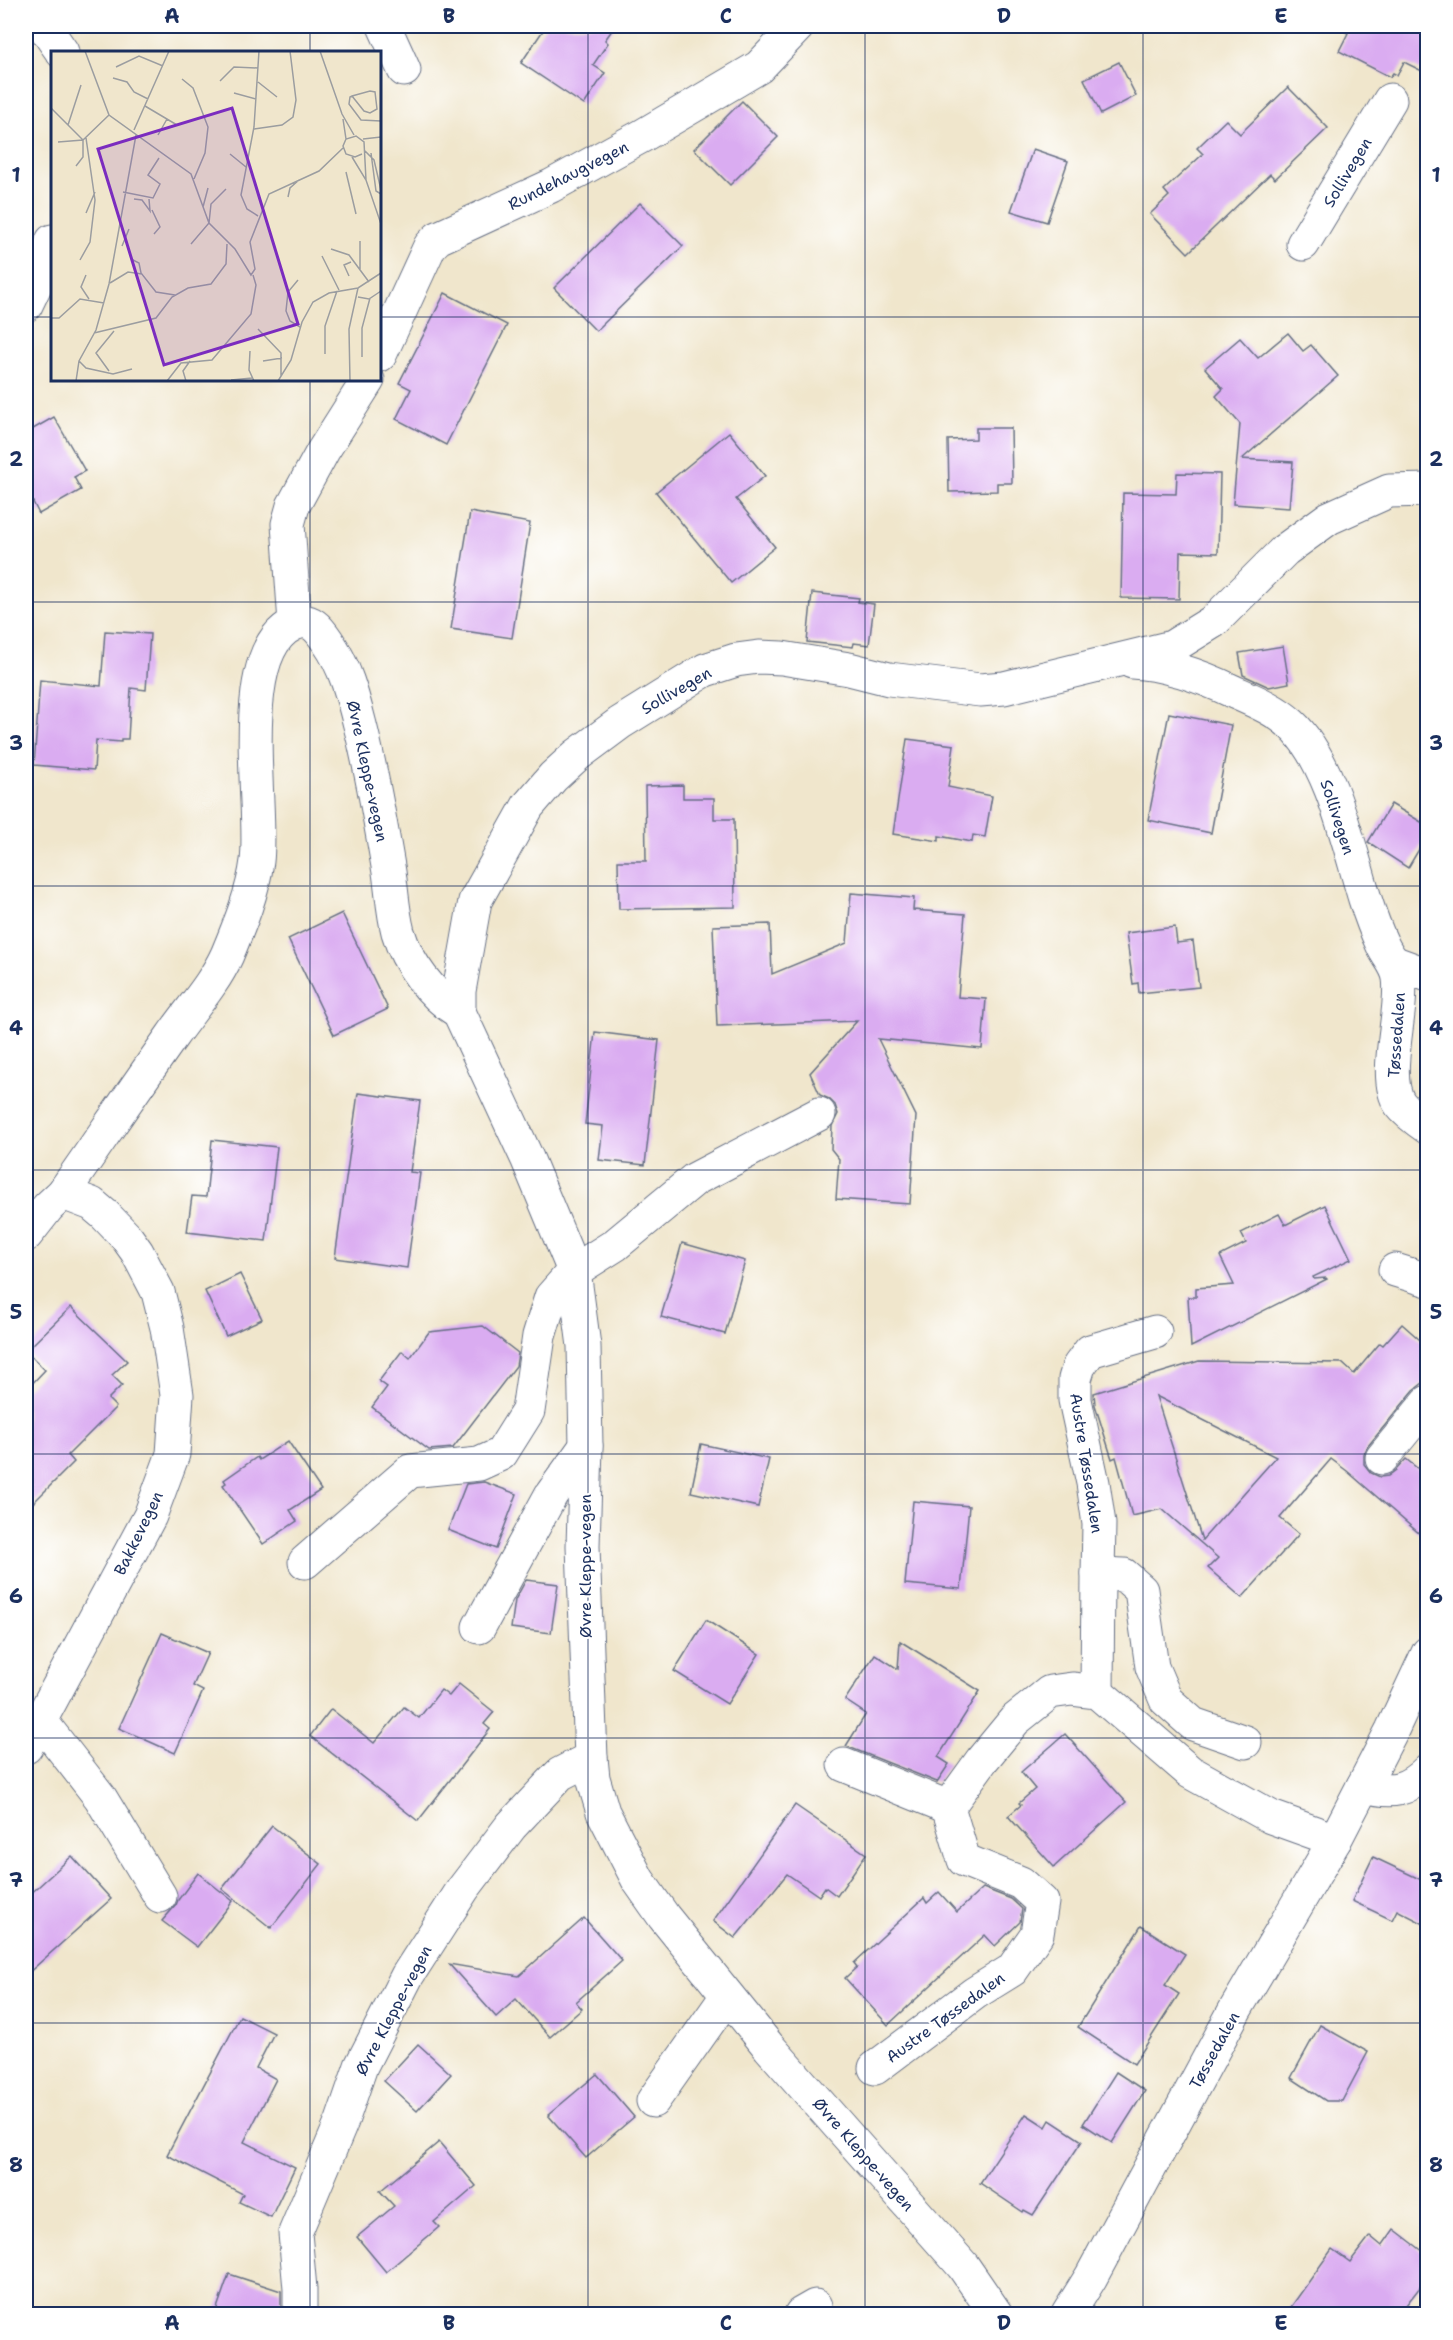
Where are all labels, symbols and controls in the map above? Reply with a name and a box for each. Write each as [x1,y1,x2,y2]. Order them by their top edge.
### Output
text: A [164,3,180,29]
text: B [443,3,455,29]
text: C [720,3,732,29]
text: D [997,3,1011,29]
text: E [1274,3,1288,29]
inset map [51,51,381,381]
street label: Sollivegen [1318,133,1377,211]
street label: Rundehaugvegen [504,136,632,215]
text: 1 [11,162,21,188]
text: 1 [1431,162,1441,188]
text: 2 [9,446,23,472]
text: 2 [1429,446,1443,472]
street label: Sollivegen [637,662,715,719]
street label: Øvre Kleppe-vegen [342,698,393,844]
text: 3 [9,730,23,756]
text: 3 [1429,730,1443,756]
street label: Sollivegen [1316,777,1360,858]
street label: Tøssedalen [1383,992,1410,1078]
text: 4 [9,1015,23,1041]
text: 4 [1429,1015,1443,1041]
text: 5 [10,1299,22,1325]
text: 5 [1430,1299,1442,1325]
street label: Austre Tøssedalen [1065,1392,1108,1535]
street label: Bakkevegen [109,1488,168,1579]
street label: Øvre Kleppe-vegen [575,1494,596,1638]
text: 6 [9,1583,23,1609]
text: 6 [1429,1583,1443,1609]
text: 7 [9,1867,23,1893]
text: 7 [1429,1867,1443,1893]
street label: Øvre Kleppe-vegen [350,1942,437,2079]
street label: Austre Tøssedalen [882,1967,1009,2068]
street label: Tøssedalen [1185,2008,1244,2093]
street label: Øvre Kleppe-vegen [808,2093,919,2216]
text: 8 [9,2152,23,2178]
text: 8 [1429,2152,1443,2178]
text: A [164,2310,180,2336]
text: B [443,2310,455,2336]
text: C [720,2310,732,2336]
text: D [997,2310,1011,2336]
text: E [1274,2310,1288,2336]

